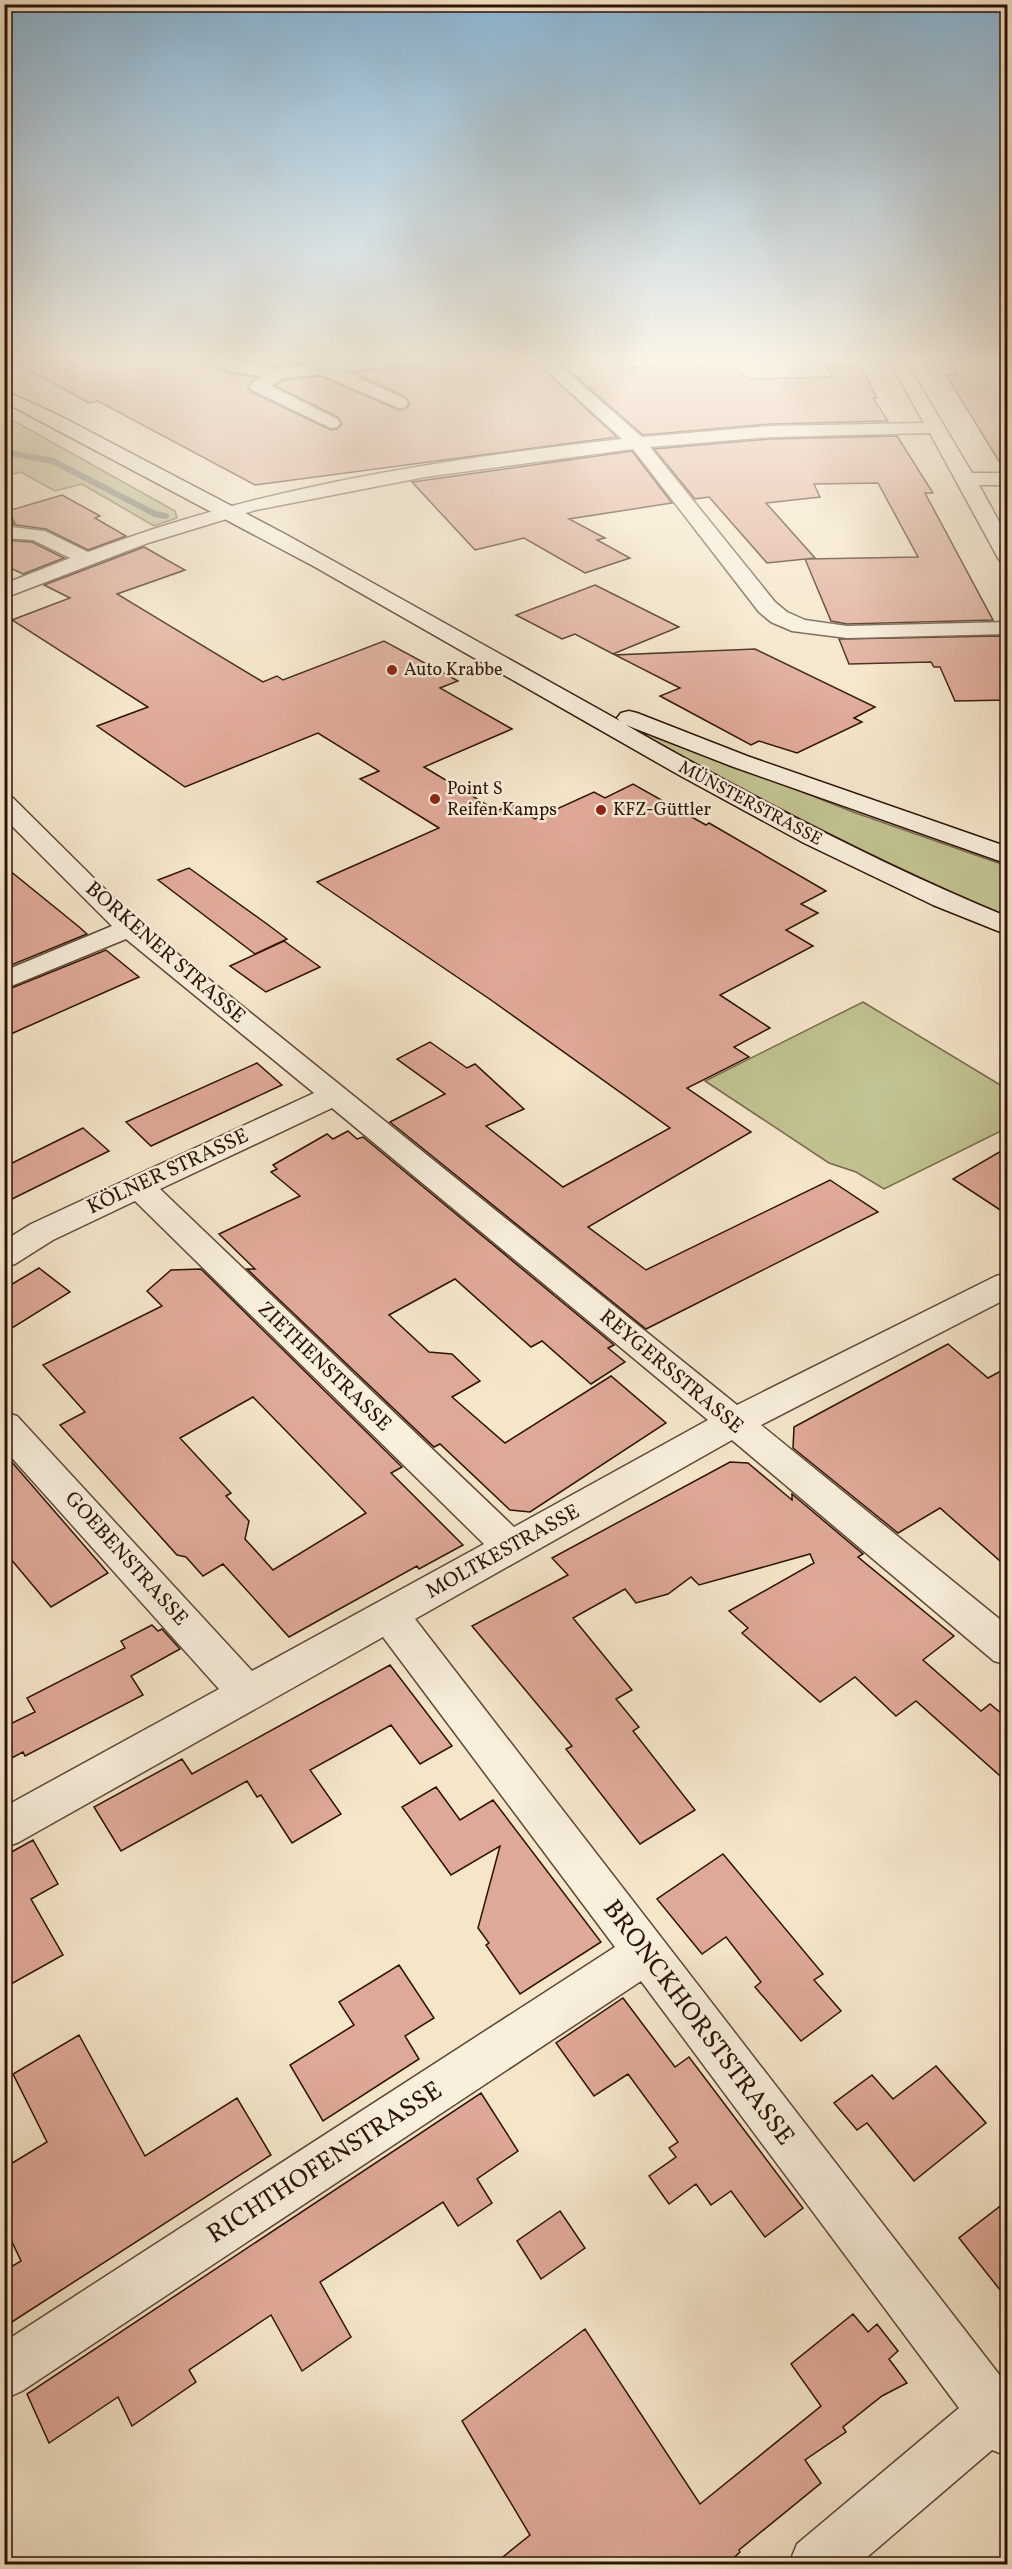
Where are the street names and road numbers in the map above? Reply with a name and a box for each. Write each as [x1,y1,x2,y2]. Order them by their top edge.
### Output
street label: MÜNSTERSTRASSE [674,755,826,853]
street label: BORKENER STRASSE [79,875,251,1031]
street label: KÖLNER STRASSE [83,1122,253,1222]
street label: ZIETHENSTRASSE [251,1295,397,1439]
street label: REYGERSSTRASSE [593,1303,749,1441]
street label: GOEBENSTRASSE [58,1485,194,1633]
street label: MOLTKESTRASSE [421,1498,585,1606]
street label: BRONCKHORSTSTRASSE [594,1893,802,2153]
street label: RICHTHOFENSTRASSE [200,2073,450,2253]

